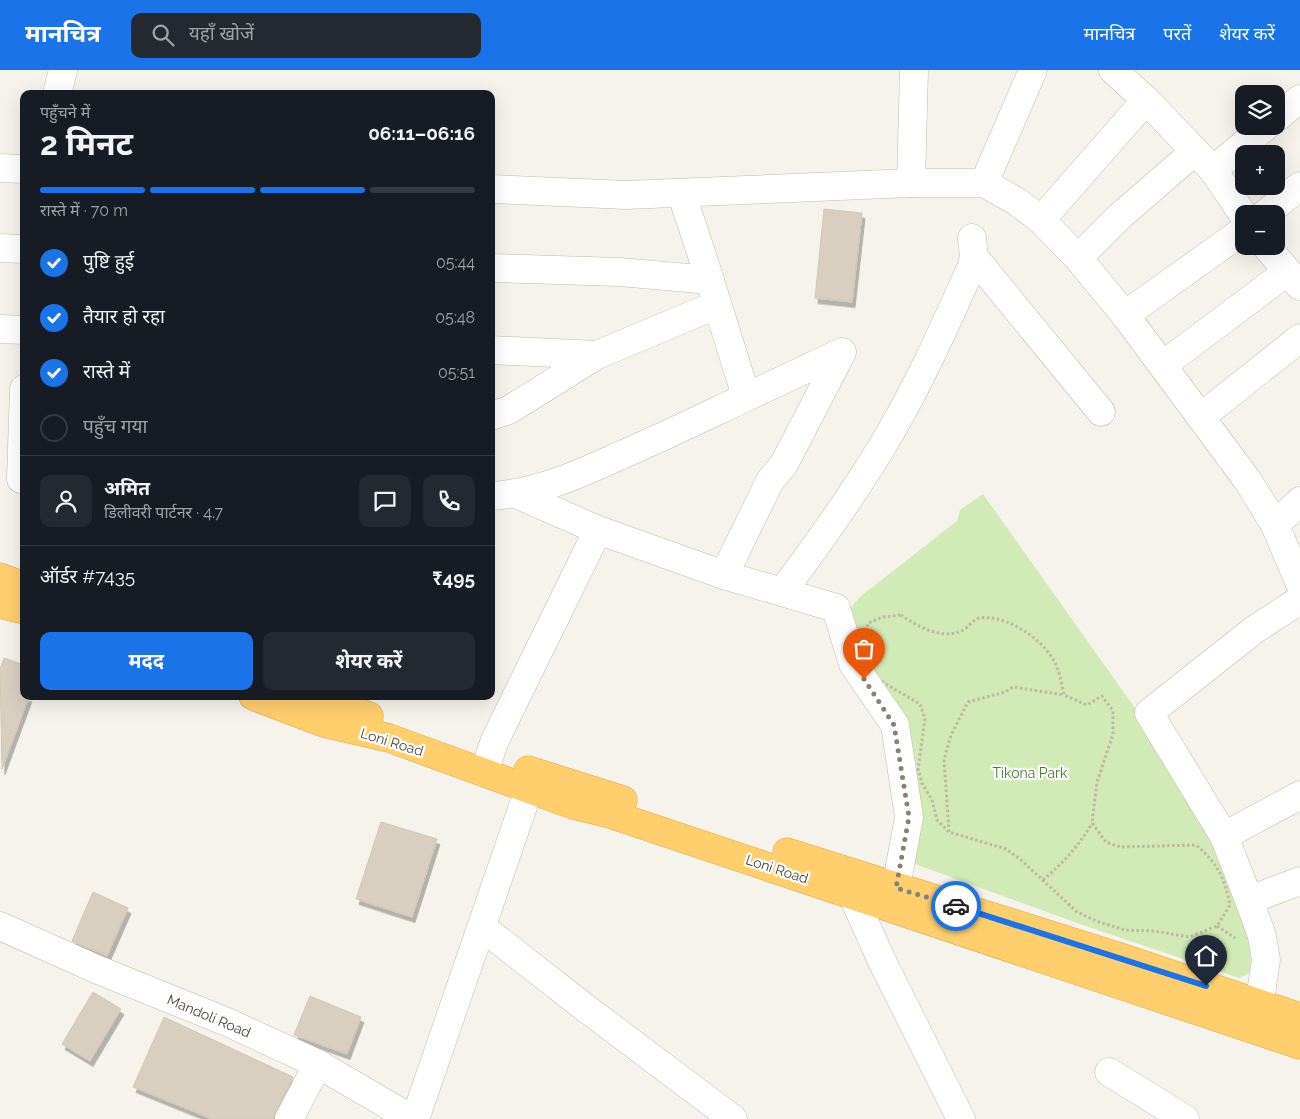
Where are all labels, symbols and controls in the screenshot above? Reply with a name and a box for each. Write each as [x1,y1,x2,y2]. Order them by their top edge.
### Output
search box [131,13,481,58]
text: मानचित्र [25,19,101,48]
icon: search [149,21,177,49]
text: यहाँ खोजें [189,22,254,44]
text: मानचित्र [1084,23,1135,44]
text: परतें [1163,23,1191,44]
text: शेयर करें [1219,23,1275,44]
map controls [1235,85,1285,255]
button: layers [1235,85,1285,135]
text: पहुँचने में [40,103,90,122]
text: 06:11–06:16 [368,122,475,144]
text: 2 मिनट [40,125,133,162]
button: + [1235,145,1285,195]
text: रास्ते में · 70 m [40,201,128,220]
button: − [1235,205,1285,255]
icon: check [40,249,68,277]
text: पुष्टि हुई [83,250,134,272]
text: 05:44 [436,253,475,272]
icon: check [40,304,68,332]
text: तैयार हो रहा [83,305,165,327]
text: 05:48 [435,308,475,327]
icon: check [40,359,68,387]
text: रास्ते में [83,360,130,382]
text: 05:51 [438,363,475,382]
text: पहुँच गया [83,415,147,437]
button: person [40,475,92,527]
button: chat [359,475,411,527]
button: phone [423,475,475,527]
text: अमित [104,477,150,499]
text: डिलीवरी पार्टनर · 4.7 [104,503,223,522]
text: ऑर्डर #7435 [40,565,135,587]
text: ₹495 [432,567,475,589]
pin [843,628,885,679]
button: मदद [40,632,253,690]
button: शेयर करें [263,632,475,690]
icon: bag [850,635,878,663]
street label: Loni Road [359,725,425,759]
park label: Tikona Park [993,765,1068,781]
street label: Loni Road [744,851,810,887]
courier [931,881,981,931]
icon: car [942,892,970,920]
pin [1185,935,1227,986]
icon: home [1192,942,1220,970]
street label: Mandoli Road [165,991,253,1041]

